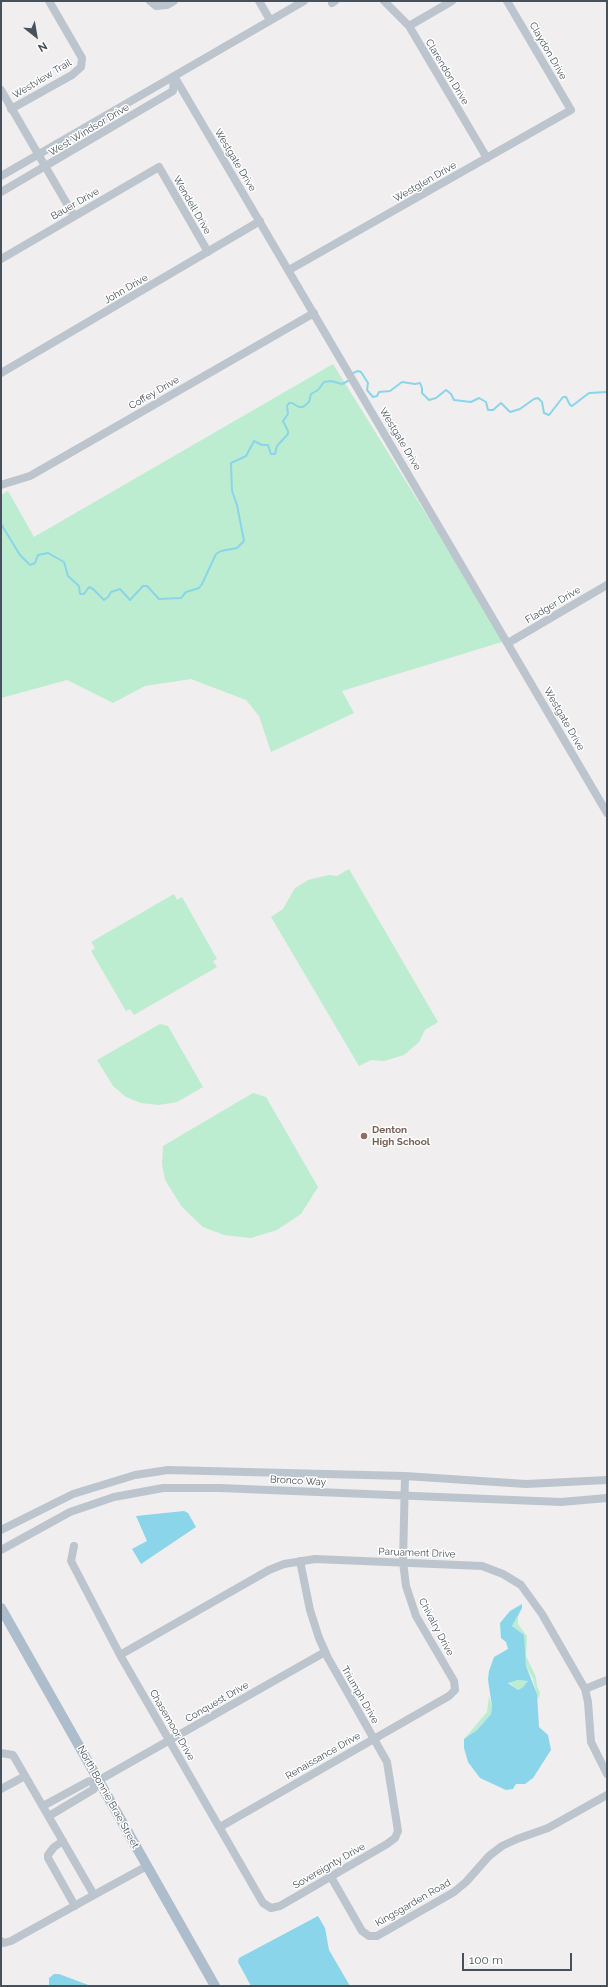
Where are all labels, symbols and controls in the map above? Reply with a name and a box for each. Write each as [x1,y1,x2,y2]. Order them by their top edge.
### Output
north arrow [16,16,56,56]
street label: Claydon Drive [527,20,569,82]
street label: Clarendon Drive [423,37,471,107]
text: N [35,39,49,54]
street label: Westview Trail [10,57,74,101]
street label: West Windsor Drive [47,101,131,159]
street label: Westgate Drive [212,127,258,193]
street label: Westglen Drive [391,159,459,205]
street label: Wendell Drive [170,174,214,236]
street label: Bauer Drive [49,185,101,223]
street label: John Drive [102,272,150,306]
street label: Coffey Drive [127,374,181,412]
street label: Westgate Drive [377,406,423,472]
street label: Fladger Drive [523,584,583,626]
street label: Westgate Drive [541,685,587,753]
place label: Denton High School [372,1124,430,1148]
marker: Denton High School [359,1131,369,1141]
street label: Bronco Way [270,1474,326,1488]
street label: Paruament Drive [378,1546,456,1560]
street label: Chivalry Drive [416,1596,456,1658]
street label: Triumph Drive [339,1664,381,1726]
street label: Conquest Drive [183,1679,251,1725]
street label: Chasemoor Drive [147,1687,197,1763]
street label: Renaissance Drive [283,1730,363,1782]
street label: North Bonnie Brae Street [75,1744,141,1850]
street label: Sovereignty Drive [291,1840,367,1892]
street label: Kingsgarden Road [373,1877,453,1929]
scale bar [464,1945,574,1971]
text: 100 m [469,1953,503,1967]

